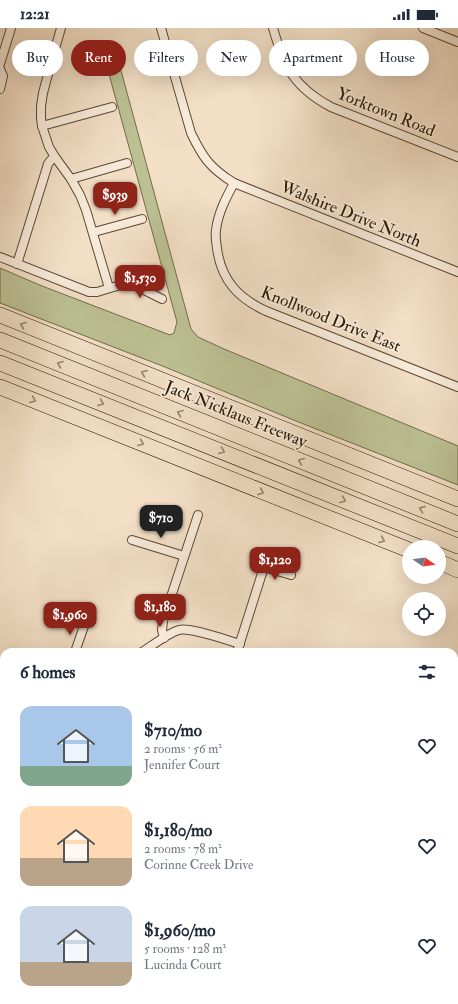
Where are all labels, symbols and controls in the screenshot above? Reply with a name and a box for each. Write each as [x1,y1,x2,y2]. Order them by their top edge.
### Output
text: 12:21 [20,5,50,24]
chip: Buy [12,40,63,76]
chip: Rent [71,40,126,76]
chip: Filters [134,40,198,76]
chip: New [206,40,261,76]
chip: Apartment [269,40,357,76]
chip: House [365,40,429,76]
street label: Yorktown Road [334,83,439,142]
street label: Walshire Drive North [277,176,424,252]
pin: $939 [91,182,139,216]
text: $939 [102,187,128,203]
pin: $1,530 [107,265,173,299]
text: $1,530 [124,270,156,286]
street label: Knollwood Drive East [258,281,404,357]
one-way arrow [20,321,27,329]
one-way arrow [56,361,63,369]
one-way arrow [140,369,147,377]
street label: Jack Nicklaus Freeway [160,375,311,453]
one-way arrow [28,395,36,403]
one-way arrow [97,398,105,406]
one-way arrow [177,409,184,417]
one-way arrow [137,439,144,447]
one-way arrow [218,447,225,455]
one-way arrow [298,458,306,466]
one-way arrow [258,487,265,495]
one-way arrow [339,495,346,503]
pin: $710 [137,505,185,539]
one-way arrow [418,506,425,514]
text: $710 [149,510,173,526]
one-way arrow [378,535,385,543]
north arrow [402,540,446,584]
map controls [402,540,446,636]
pin: $1,120 [242,547,308,581]
text: $1,120 [259,552,291,568]
button: locate [402,592,446,636]
pin: $1,180 [127,594,193,628]
text: $1,180 [144,599,176,615]
pin: $1,960 [37,602,103,636]
text: $1,960 [53,607,87,623]
icon: filters [416,661,438,683]
text: 6 homes [20,662,75,683]
text: $710/mo [144,720,202,741]
icon: home [52,722,100,770]
icon: heart [416,735,438,757]
text: 2 rooms · 56 m² [144,741,222,757]
text: Jennifer Court [144,757,220,773]
text: $1,180/mo [144,820,212,841]
icon: home [52,822,100,870]
icon: heart [416,835,438,857]
text: 2 rooms · 78 m² [144,841,222,857]
text: Corinne Creek Drive [144,857,253,873]
text: $1,960/mo [144,920,215,941]
icon: home [52,922,100,970]
icon: heart [416,935,438,957]
text: 5 rooms · 128 m² [144,941,226,957]
text: Lucinda Court [144,957,222,973]

